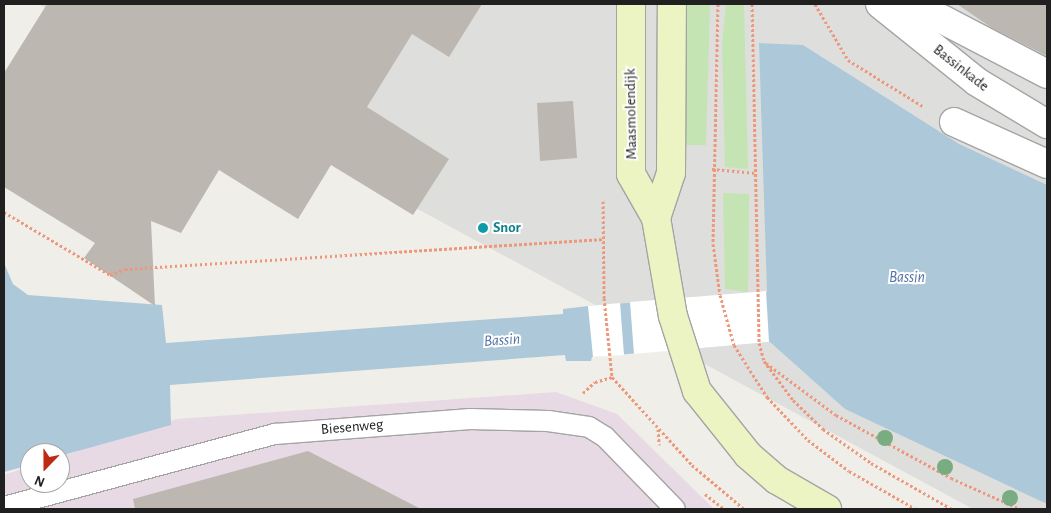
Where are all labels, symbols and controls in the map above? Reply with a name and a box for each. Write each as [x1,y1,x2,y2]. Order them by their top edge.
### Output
street label: Bassinkade [930,41,992,95]
street label: Maasmolendijk [621,68,641,160]
place label: Snor [493,219,521,237]
marker: Snor [477,222,489,234]
water label: Bassin [889,267,925,287]
water label: Bassin [483,329,521,351]
street label: Biesenweg [320,415,384,439]
north arrow [20,443,70,493]
text: N [33,473,47,489]

